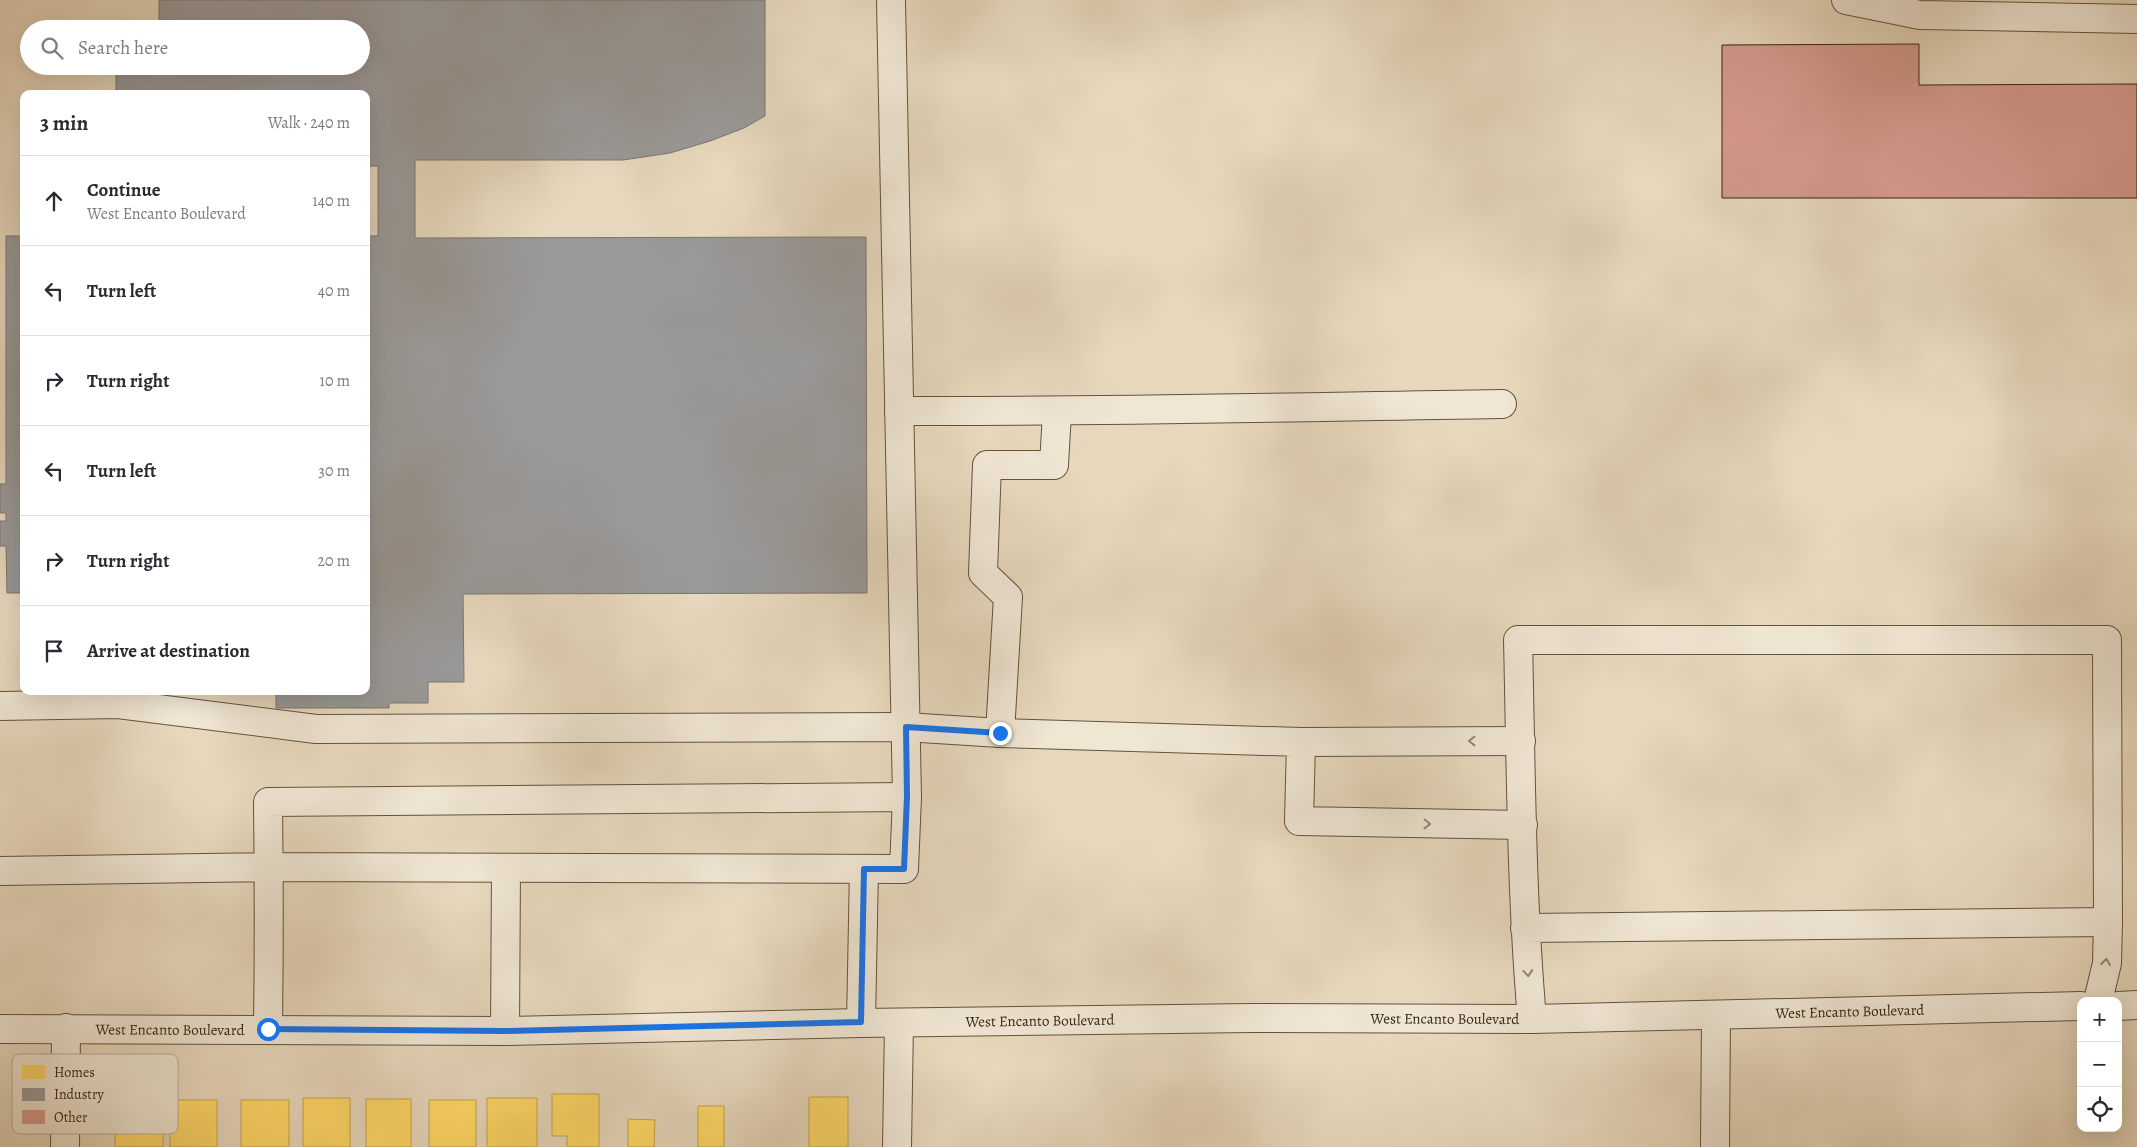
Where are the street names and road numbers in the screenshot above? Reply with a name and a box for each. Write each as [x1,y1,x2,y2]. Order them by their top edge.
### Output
street label: West Encanto Boulevard [1774,1000,1925,1023]
street label: West Encanto Boulevard [1369,1008,1520,1029]
street label: West Encanto Boulevard [964,1010,1115,1032]
street label: West Encanto Boulevard [94,1019,245,1040]

